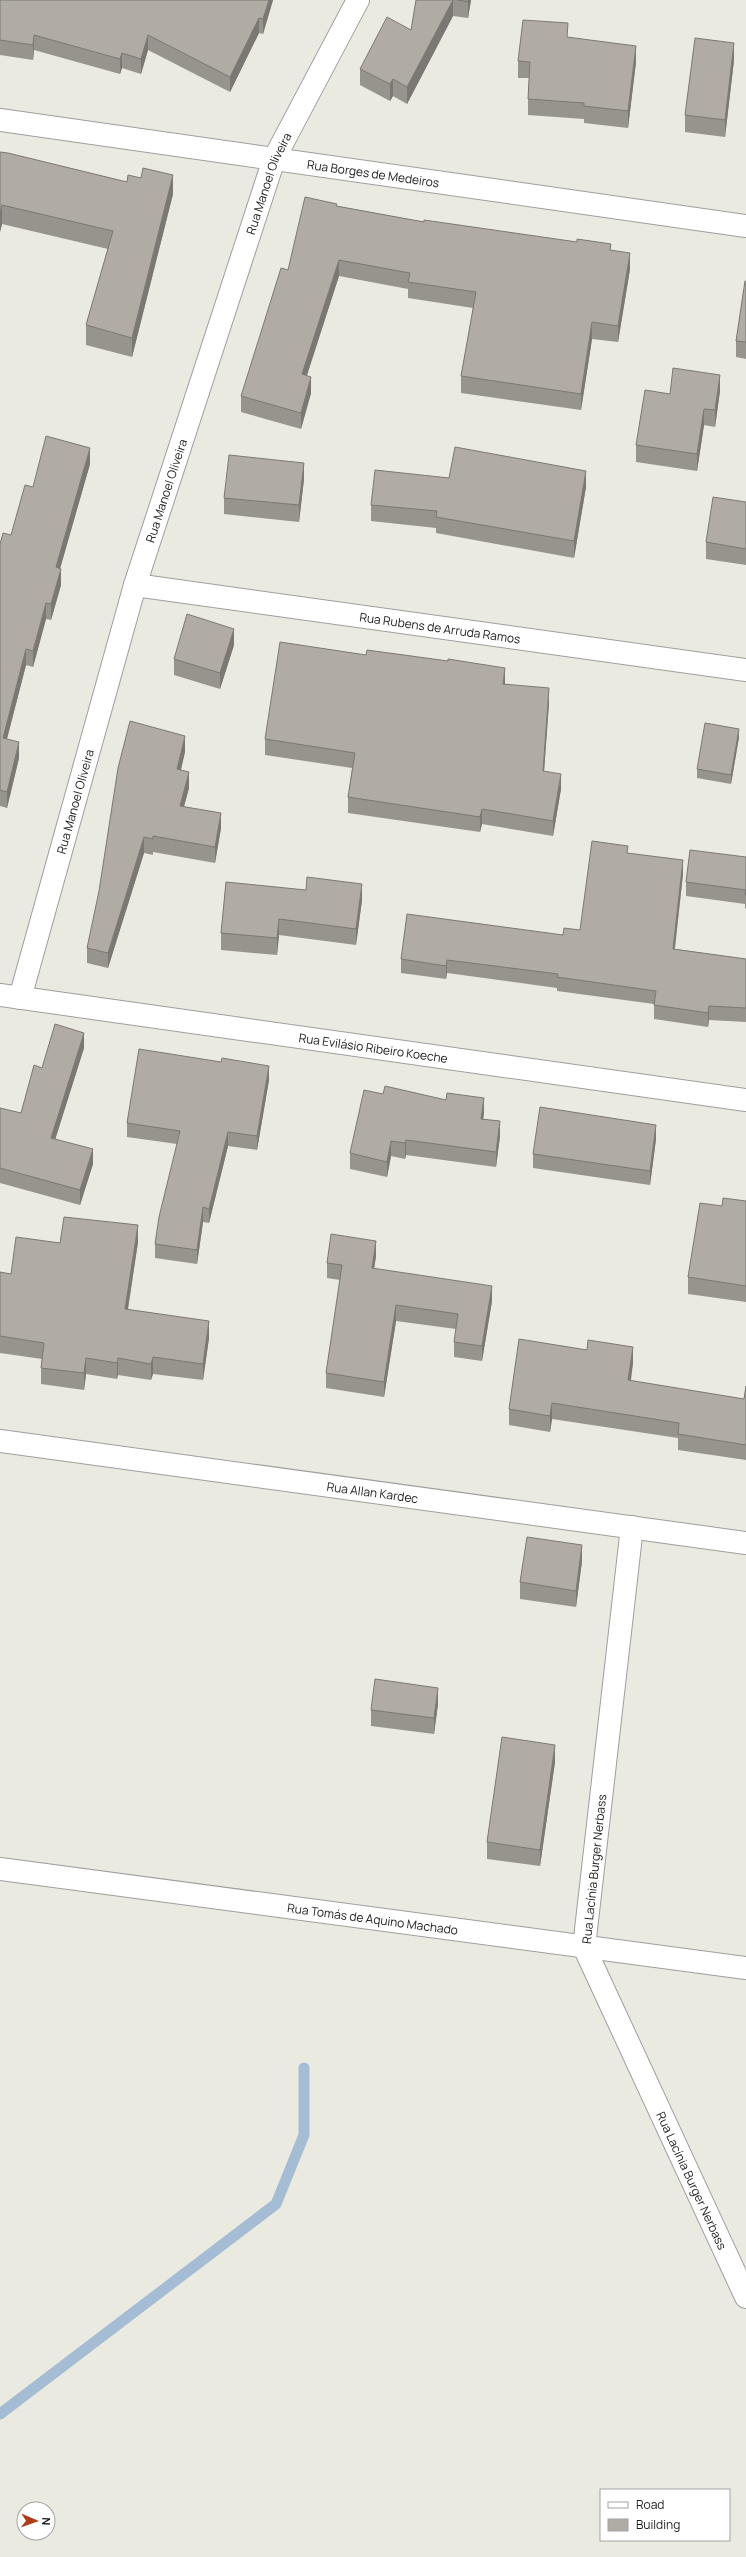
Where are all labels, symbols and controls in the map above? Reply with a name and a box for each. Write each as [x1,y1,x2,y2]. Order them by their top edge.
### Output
street label: Rua Manoel Oliveira [242,129,295,236]
street label: Rua Borges de Medeiros [306,155,440,191]
street label: Rua Manoel Oliveira [141,437,191,544]
street label: Rua Rubens de Arruda Ramos [359,608,522,647]
street label: Rua Manoel Oliveira [52,747,97,856]
street label: Rua Evilásio Ribeiro Koeche [298,1029,449,1066]
street label: Rua Allan Kardec [326,1477,420,1507]
street label: Rua Lacínia Burger Nerbass [578,1793,610,1945]
street label: Rua Tomás de Aquino Machado [286,1899,459,1938]
street label: Rua Lacínia Burger Nerbass [653,2109,731,2252]
legend [600,2489,730,2541]
text: Road [636,2496,664,2513]
north arrow [16,2501,56,2541]
text: Building [636,2516,680,2533]
text: N [39,2517,54,2526]

